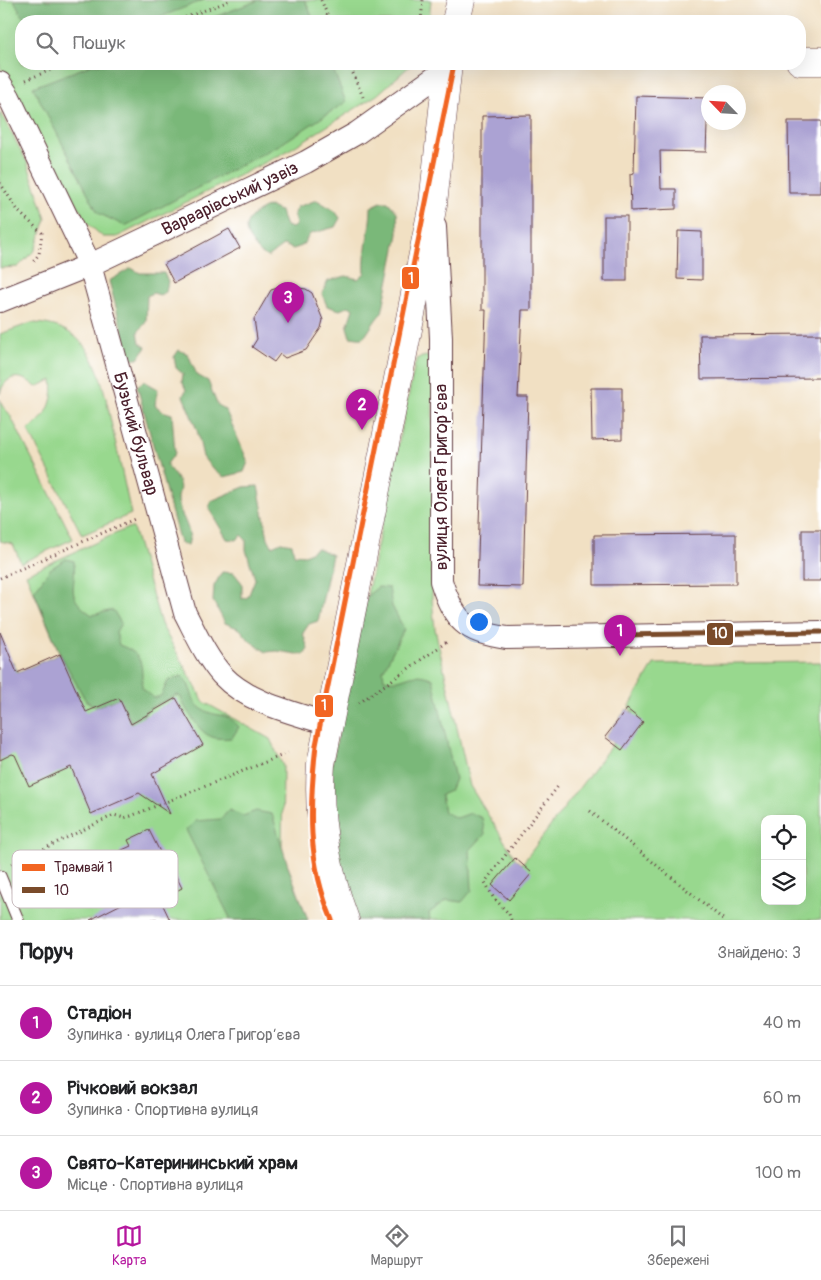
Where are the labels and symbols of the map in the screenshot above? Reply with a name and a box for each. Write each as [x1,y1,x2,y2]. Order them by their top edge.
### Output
north arrow [701,85,746,130]
street label: Варварівський узвіз [158,156,303,241]
line badge: 1 [401,266,420,290]
text: 1 [408,270,414,287]
pin: 3 [272,282,304,323]
street label: Бузький бульвар [108,370,163,498]
street label: вулиця Олега Григорʼєва [430,384,453,570]
pin: 2 [346,389,378,430]
your location [466,609,492,635]
pin: 1 [604,615,636,656]
line badge: 10 [706,622,734,646]
text: 10 [712,625,728,642]
line badge: 1 [314,694,334,718]
text: 1 [321,697,327,714]
legend [12,850,178,908]
text: Трамвай 1 [54,859,113,876]
text: 10 [54,882,69,899]

